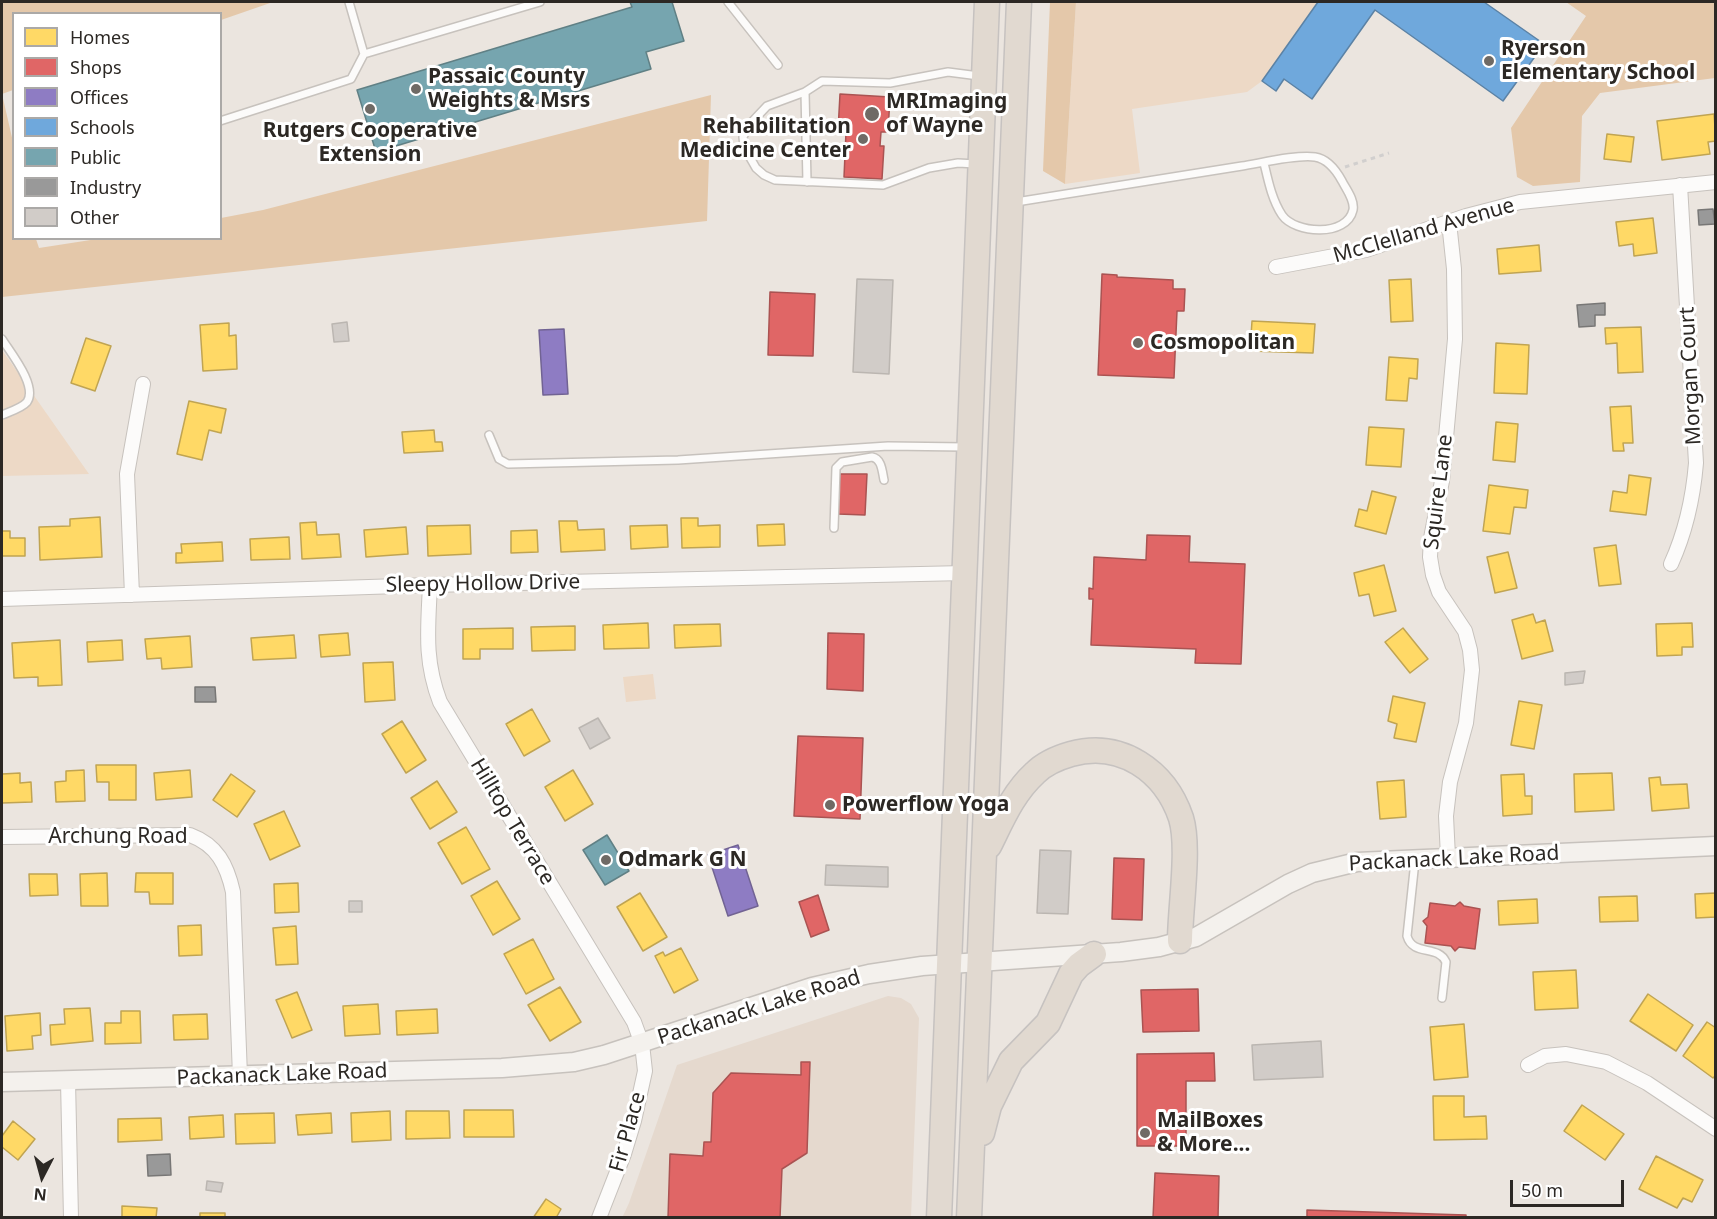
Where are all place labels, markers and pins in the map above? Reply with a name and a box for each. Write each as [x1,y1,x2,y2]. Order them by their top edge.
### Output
place label: Ryerson Elementary School [1501,36,1695,86]
marker: Ryerson Elementary School [1482,54,1496,68]
place label: Passaic County Weights & Msrs [428,64,590,114]
marker: Passaic County Weights & Msrs [409,82,423,96]
place label: MRImaging of Wayne [886,89,1007,139]
marker: Rutgers Cooperative Extension [363,102,377,116]
marker: MRImaging of Wayne [863,105,881,123]
place label: Rehabilitation Medicine Center [680,114,851,164]
place label: Rutgers Cooperative Extension [263,118,477,168]
marker: Rehabilitation Medicine Center [856,132,870,146]
place label: Cosmopolitan [1150,330,1295,356]
marker: Cosmopolitan [1131,336,1145,350]
place label: Powerflow Yoga [842,792,1009,818]
marker: Powerflow Yoga [823,798,837,812]
place label: Odmark G N [618,847,747,873]
marker: Odmark G N [599,853,613,867]
place label: MailBoxes & More... [1157,1108,1263,1158]
marker: MailBoxes & More... [1138,1126,1152,1140]

